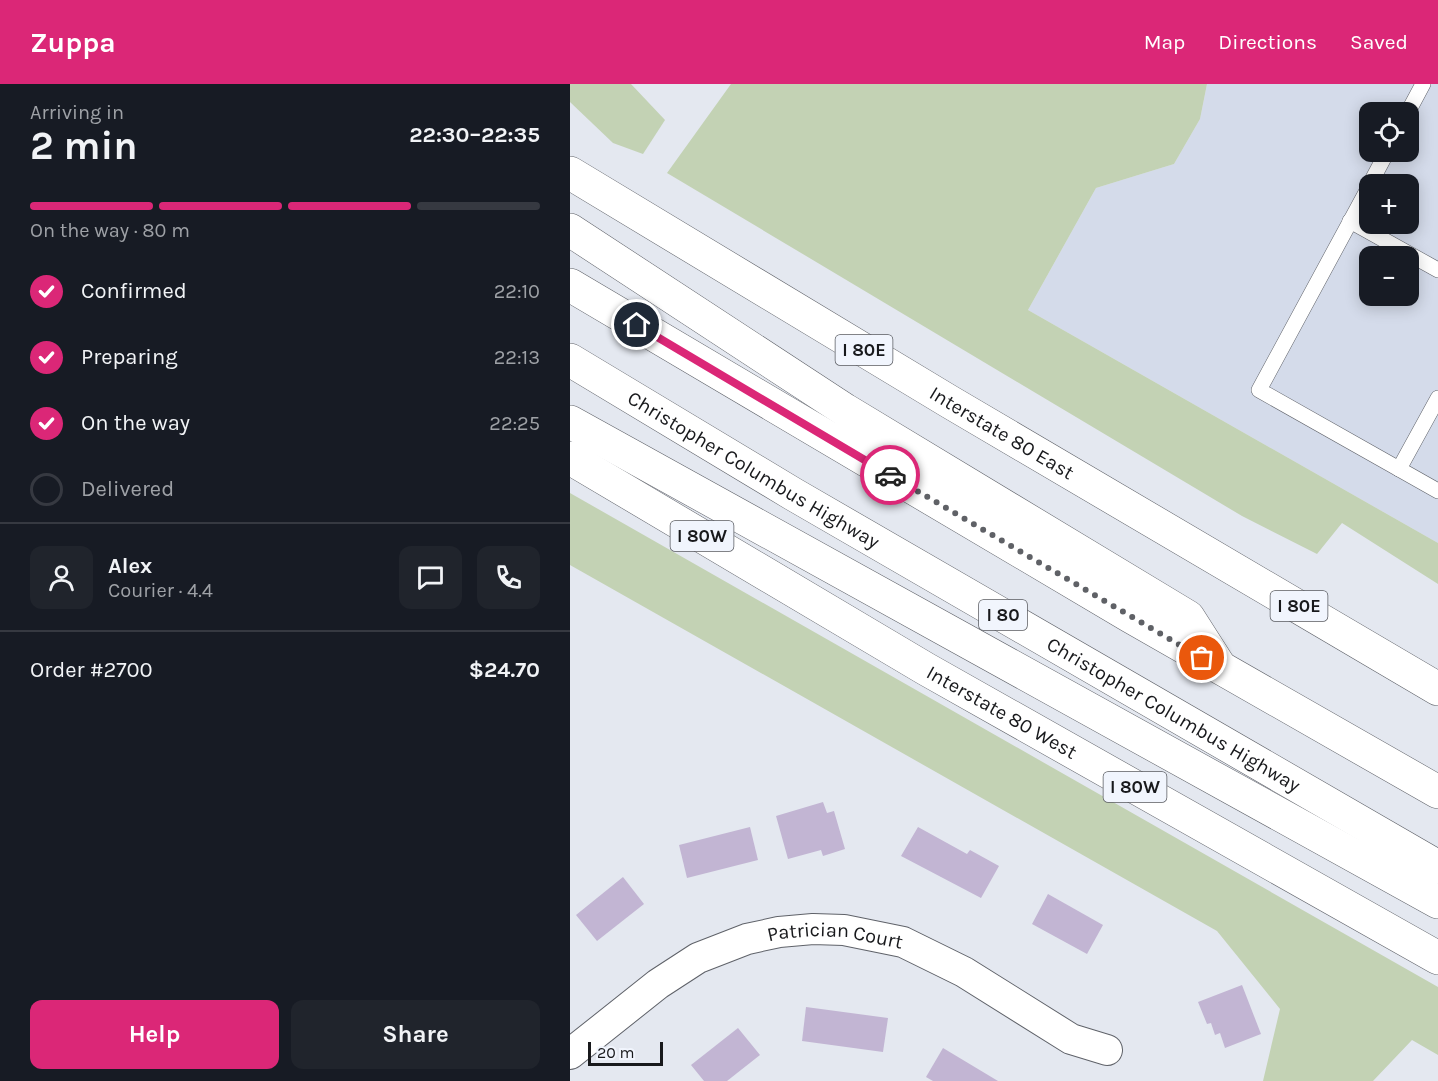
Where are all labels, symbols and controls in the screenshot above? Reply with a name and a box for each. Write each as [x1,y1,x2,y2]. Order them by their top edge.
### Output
text: Zuppa [30,26,116,59]
text: Map [1144,30,1185,54]
text: Directions [1218,30,1317,54]
text: Saved [1350,30,1408,54]
text: Arriving in [30,101,124,124]
map controls [1359,102,1419,306]
button: locate [1359,102,1419,162]
text: 22:30–22:35 [409,122,540,148]
text: 2 min [30,123,138,169]
button: + [1359,174,1419,234]
text: On the way · 80 m [30,219,190,242]
button: − [1359,246,1419,306]
icon: check [30,275,63,308]
text: Confirmed [81,278,187,304]
text: 22:10 [494,280,540,303]
pin [611,299,662,350]
icon: home [620,308,653,341]
road number: I 80E [836,335,892,365]
icon: check [30,341,63,374]
text: Preparing [81,344,178,370]
text: 22:13 [494,346,540,369]
street label: Interstate 80 East [926,381,1079,484]
street label: Christopher Columbus Highway [624,386,884,553]
icon: check [30,407,63,440]
text: On the way [81,410,190,436]
text: 22:25 [489,412,540,435]
courier [860,445,920,505]
icon: car [874,459,907,492]
text: Delivered [81,476,174,502]
road number: I 80W [670,521,734,551]
button: person [30,546,93,609]
button: chat [399,546,462,609]
button: phone [477,546,540,609]
text: Alex [108,553,152,579]
text: Courier · 4.4 [108,579,213,602]
road number: I 80E [1270,591,1328,621]
road number: I 80 [979,600,1027,630]
street label: Christopher Columbus Highway [1043,632,1305,796]
pin [1176,632,1227,683]
icon: bag [1185,641,1218,674]
text: Order #2700 [30,657,153,683]
text: $24.70 [469,657,540,683]
street label: Interstate 80 West [923,660,1081,764]
road number: I 80W [1104,772,1166,802]
street label: Patrician Court [765,917,905,953]
button: Help [30,1000,279,1069]
button: Share [291,1000,540,1069]
scale bar [588,1039,663,1066]
text: 20 m [597,1043,635,1062]

